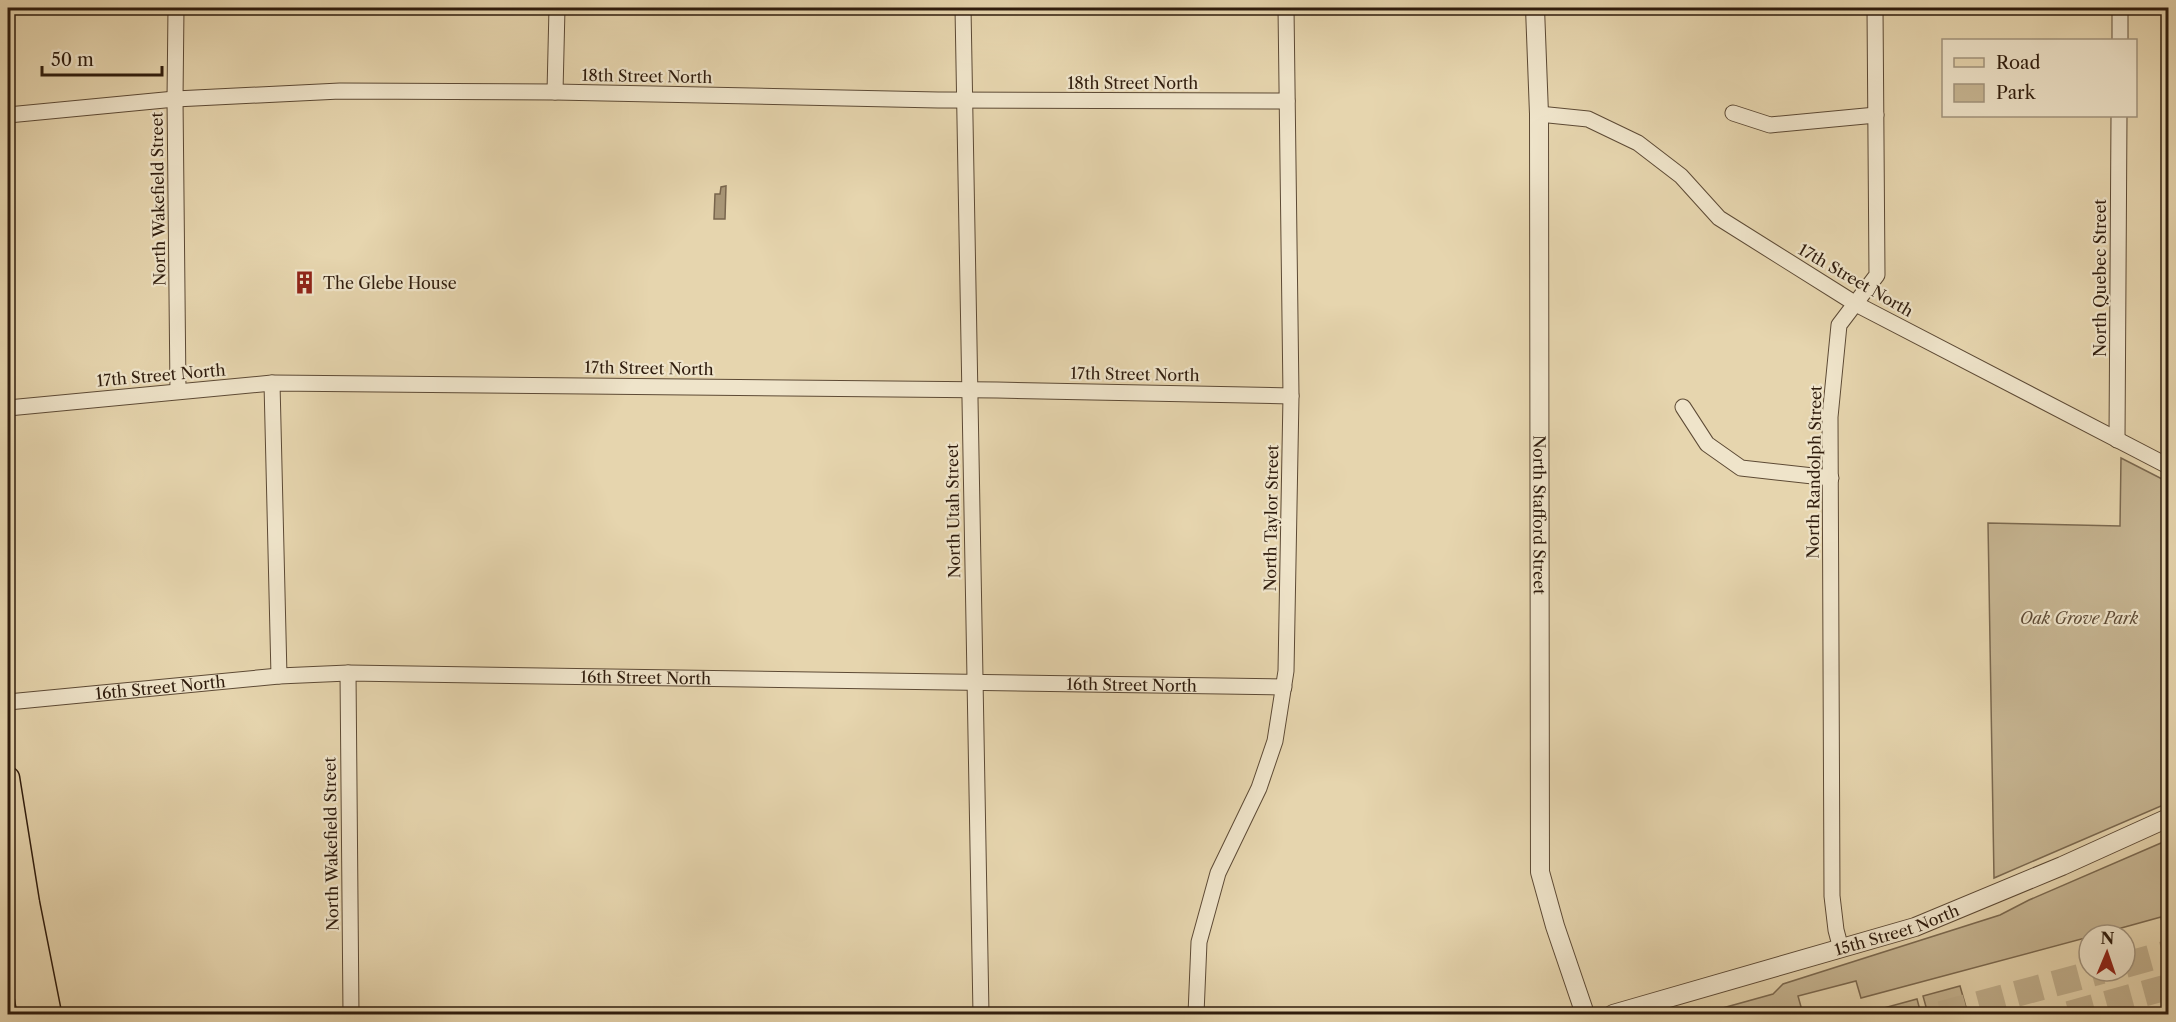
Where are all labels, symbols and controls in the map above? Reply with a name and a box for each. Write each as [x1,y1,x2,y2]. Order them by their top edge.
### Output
scale bar [42,39,162,77]
legend [1942,39,2137,117]
text: 50 m [51,49,94,71]
text: Road [1996,52,2041,74]
street label: 18th Street North [581,65,713,87]
street label: 18th Street North [1068,73,1198,93]
text: Park [1996,82,2037,104]
street label: North Wakefield Street [146,112,170,286]
street label: North Quebec Street [2090,199,2110,357]
street label: 17th Street North [1795,239,1917,321]
building icon: The Glebe House [292,270,318,296]
place label: The Glebe House [323,273,457,293]
street label: 17th Street North [584,357,714,379]
street label: 17th Street North [96,359,226,391]
street label: 17th Street North [1070,363,1200,385]
street label: North Randolph Street [1802,385,1826,559]
street label: North Stafford Street [1529,435,1550,595]
street label: North Utah Street [942,443,964,579]
street label: North Taylor Street [1260,444,1282,592]
park label: Oak Grove Park [2020,608,2139,628]
street label: 16th Street North [580,666,711,688]
street label: 16th Street North [94,671,226,704]
street label: 16th Street North [1066,674,1197,696]
street label: North Wakefield Street [319,757,343,931]
street label: 15th Street North [1832,900,1962,960]
north arrow [2077,923,2137,983]
text: N [2100,928,2115,948]

